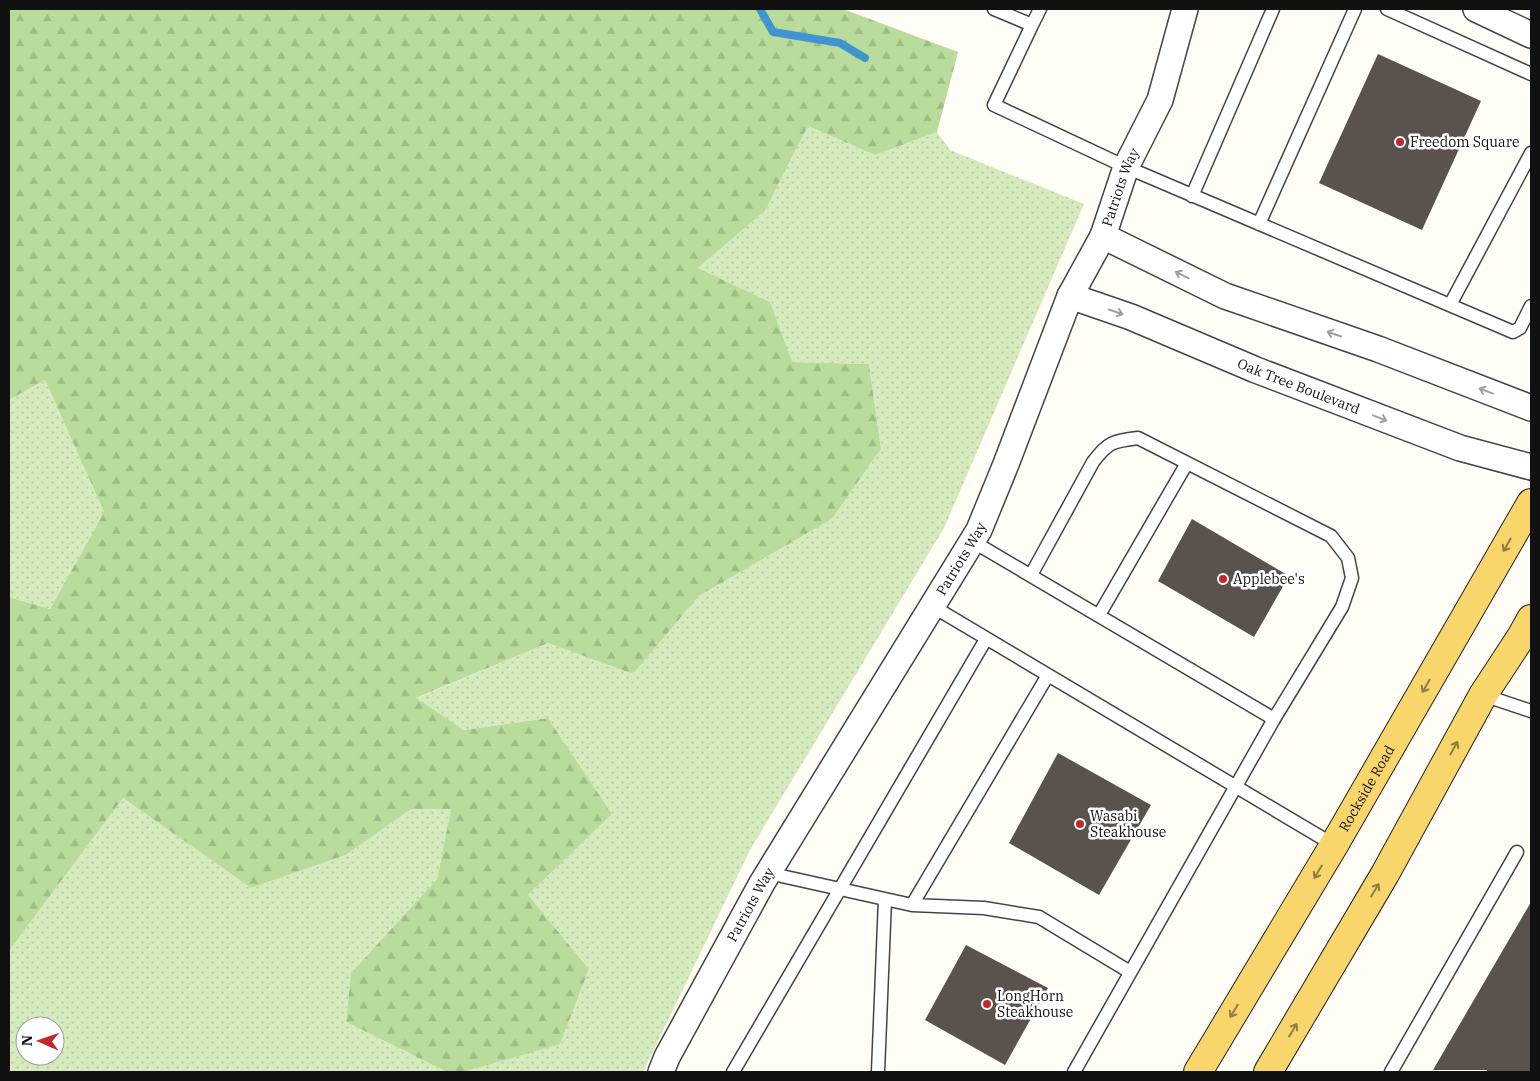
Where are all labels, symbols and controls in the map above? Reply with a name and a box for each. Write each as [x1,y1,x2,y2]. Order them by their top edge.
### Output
place label: Freedom Square [1410,133,1519,151]
marker: Freedom Square [1394,136,1406,148]
street label: Patriots Way [1098,145,1143,229]
one-way arrow [1175,270,1190,279]
one-way arrow [1107,308,1123,317]
one-way arrow [1326,329,1342,338]
street label: Oak Tree Boulevard [1235,354,1363,418]
one-way arrow [1479,386,1494,395]
one-way arrow [1372,414,1387,423]
street label: Patriots Way [932,519,990,599]
one-way arrow [1501,538,1511,552]
place label: Applebee's [1233,570,1305,588]
marker: Applebee's [1217,573,1229,585]
one-way arrow [1420,678,1430,693]
one-way arrow [1449,741,1459,756]
street label: Rockside Road [1335,742,1399,835]
place label: Wasabi Steakhouse [1090,807,1166,841]
marker: Wasabi Steakhouse [1074,818,1086,830]
street label: Patriots Way [723,864,779,945]
one-way arrow [1312,864,1322,878]
one-way arrow [1371,884,1381,898]
place label: LongHorn Steakhouse [997,987,1073,1021]
marker: LongHorn Steakhouse [981,998,993,1010]
one-way arrow [1229,1004,1239,1018]
north arrow [15,1016,65,1066]
one-way arrow [1288,1024,1298,1038]
text: N [18,1035,36,1046]

